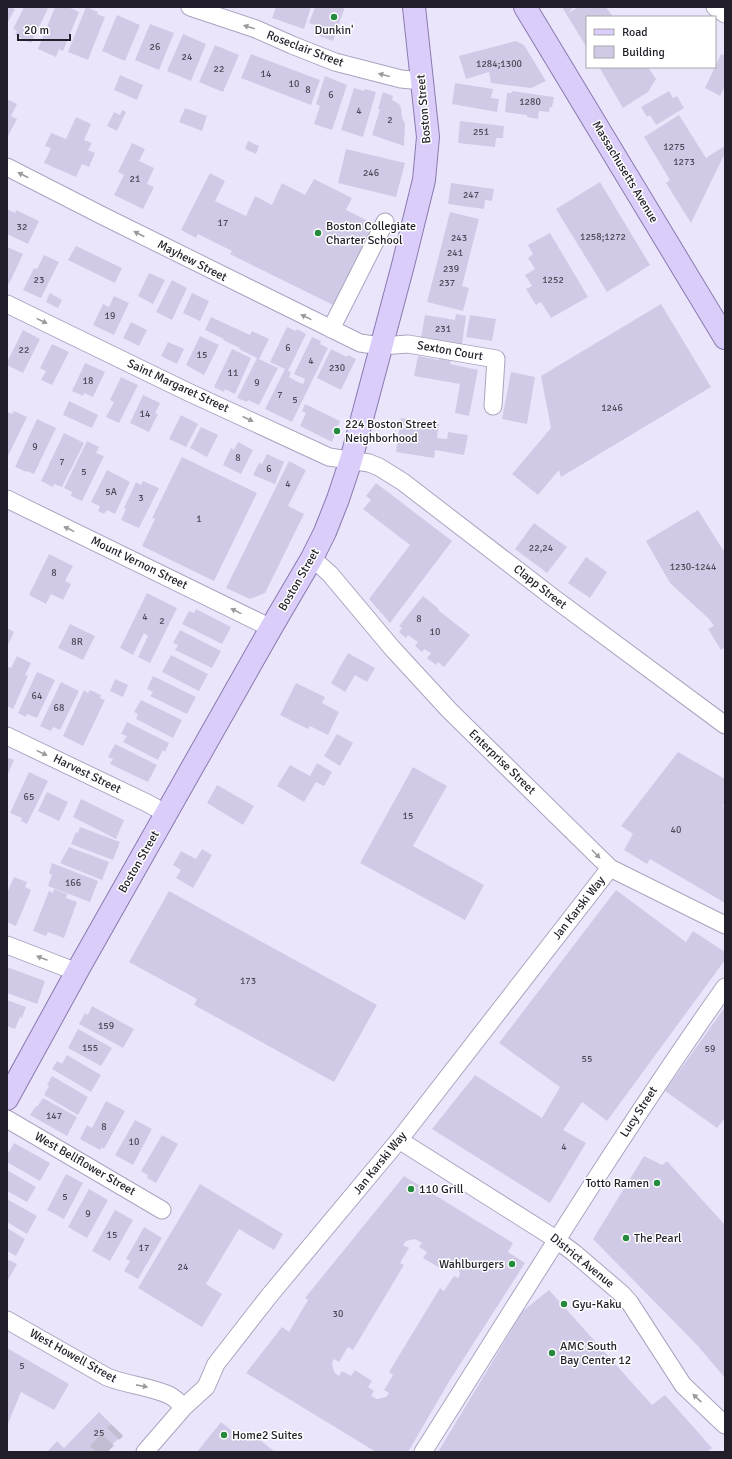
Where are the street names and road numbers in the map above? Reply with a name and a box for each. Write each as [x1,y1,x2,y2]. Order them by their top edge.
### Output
street label: Roseclair Street [264,27,346,71]
street label: Boston Street [413,74,435,144]
street label: Massachusetts Avenue [589,118,661,226]
street label: Mayhew Street [155,237,229,285]
street label: Sexton Court [416,338,484,364]
street label: Saint Margaret Street [125,356,231,416]
street label: Mount Vernon Street [88,533,190,593]
street label: Boston Street [275,546,323,614]
street label: Clapp Street [510,562,570,612]
street label: Enterprise Street [465,726,539,798]
street label: Harvest Street [51,751,123,797]
street label: Boston Street [115,828,163,896]
street label: Jan Karski Way [550,873,609,943]
street label: Lucy Street [617,1084,661,1140]
street label: Jan Karski Way [350,1128,410,1197]
street label: West Bellflower Street [32,1129,138,1199]
street label: District Avenue [547,1231,617,1291]
street label: West Howell Street [27,1326,119,1386]

